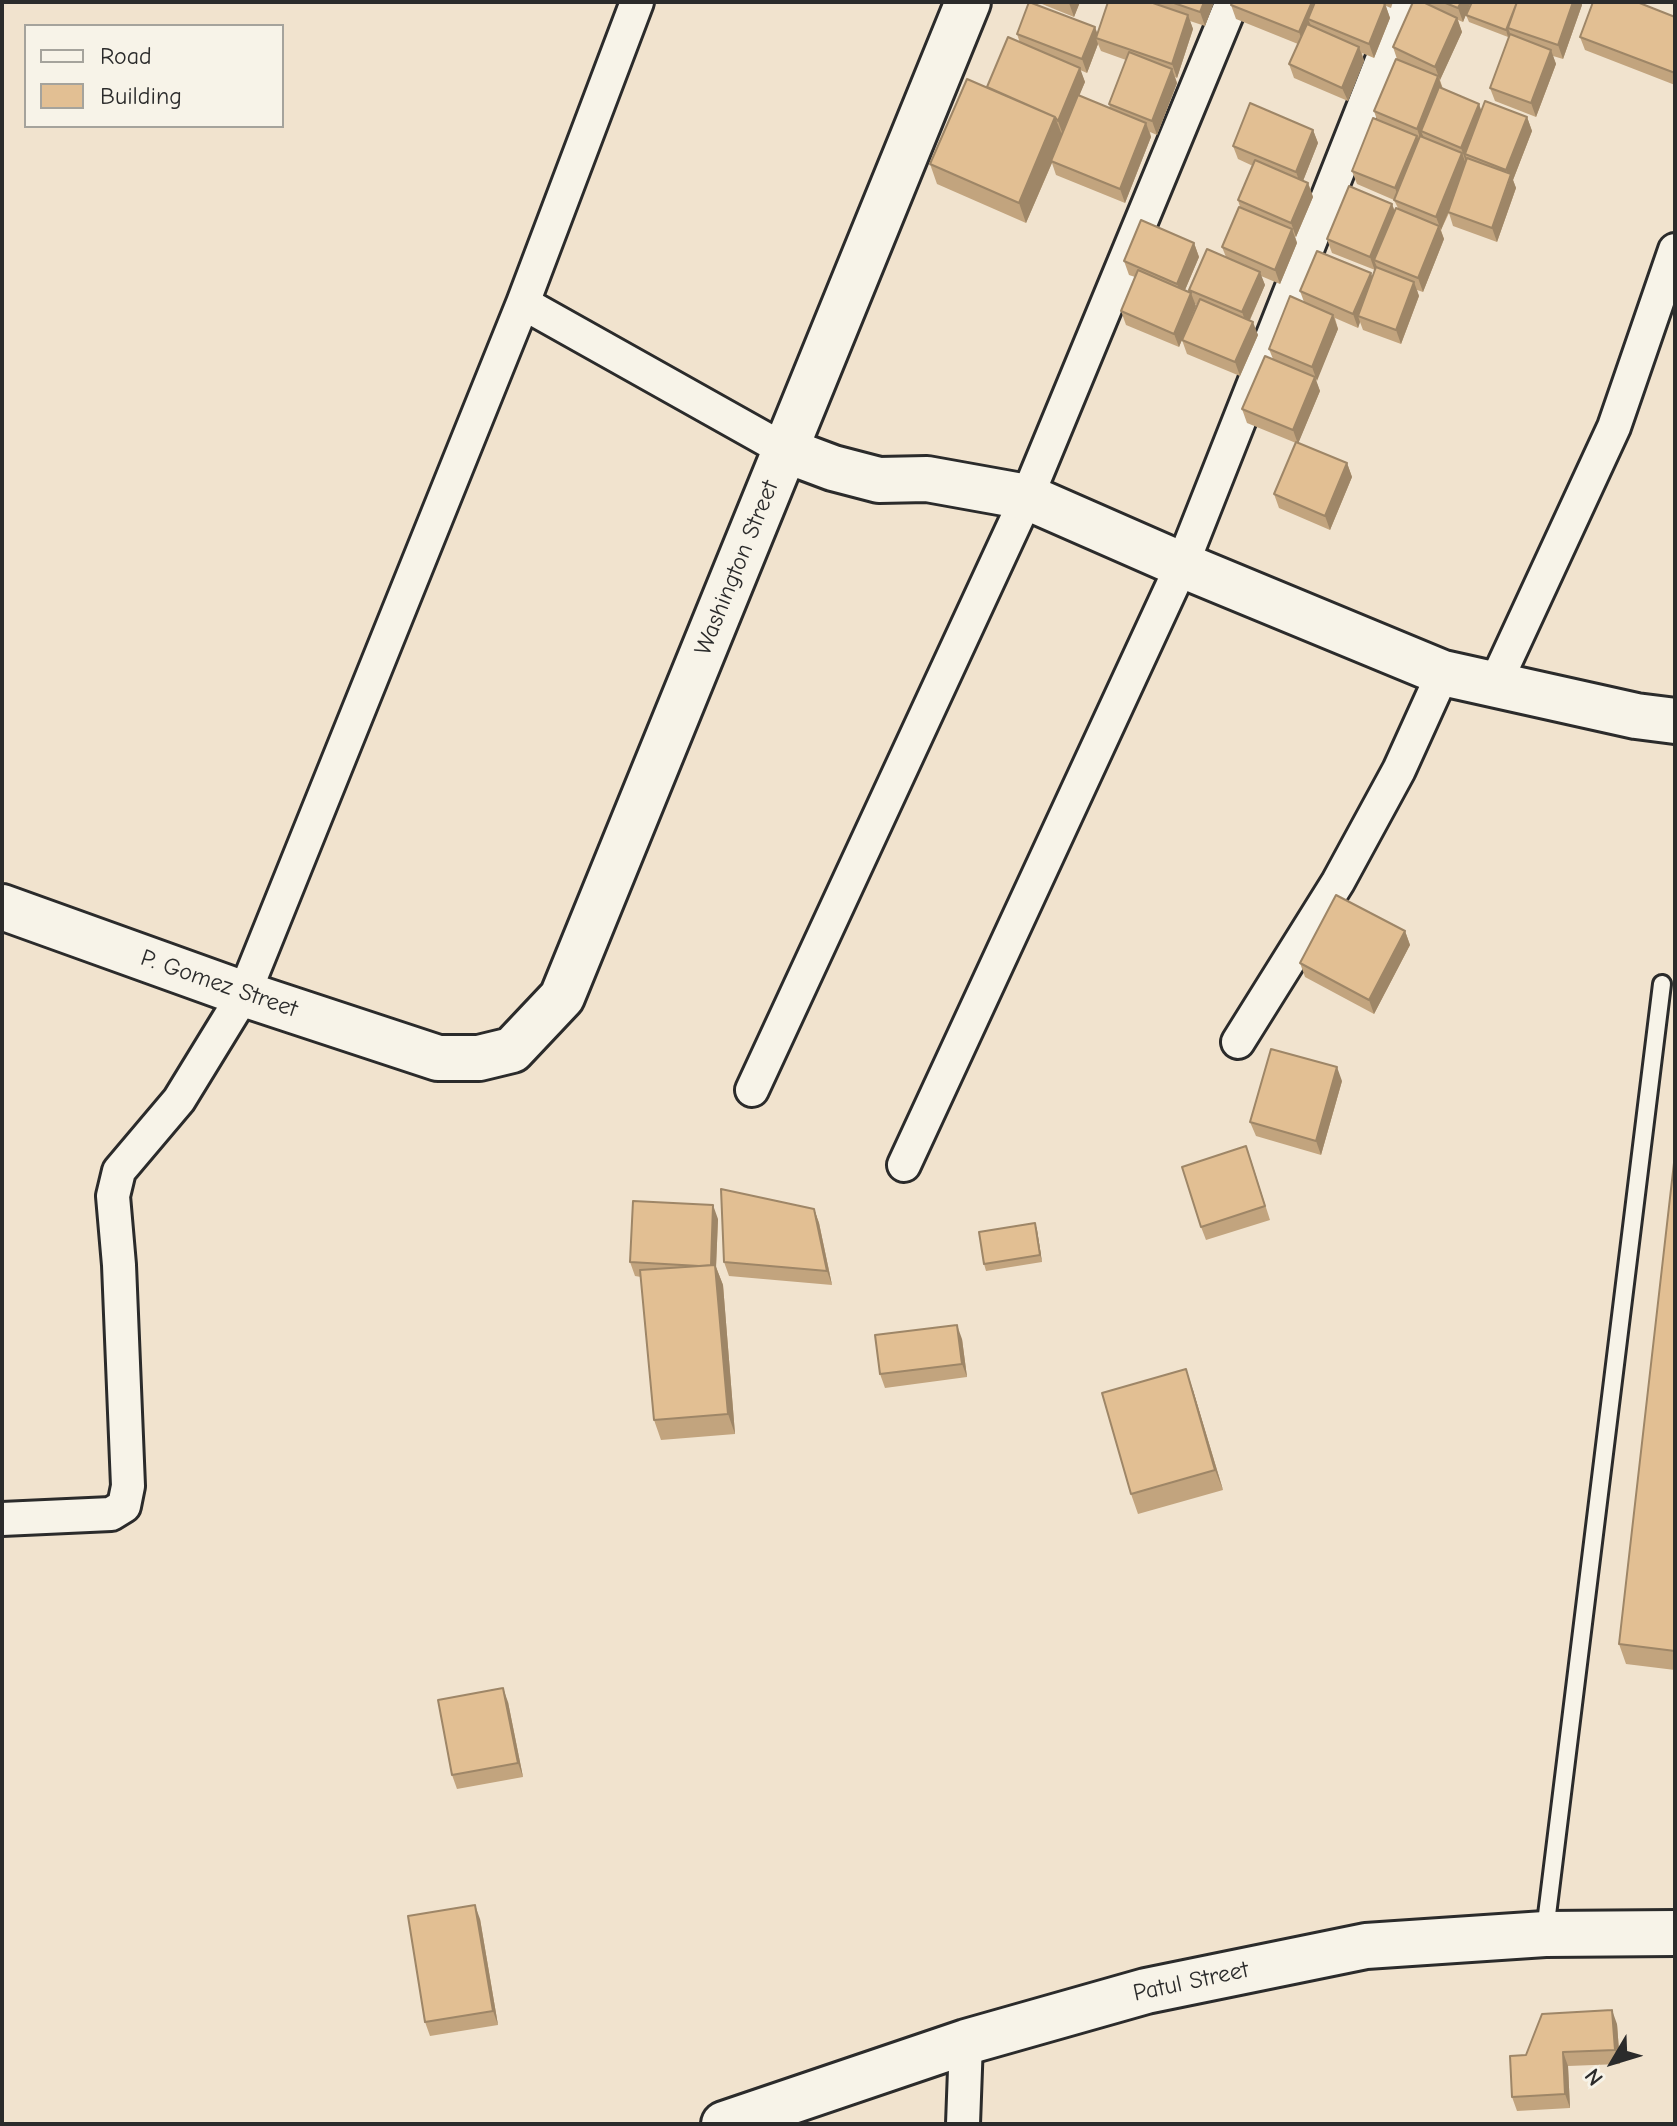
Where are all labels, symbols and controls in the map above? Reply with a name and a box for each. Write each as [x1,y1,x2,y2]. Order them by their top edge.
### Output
legend [24,24,284,128]
text: Road [100,42,152,70]
text: Building [100,82,182,110]
street label: Washington Street [689,476,785,660]
street label: P. Gomez Street [137,944,301,1024]
street label: Patul Street [1131,1956,1251,2008]
north arrow [1573,2022,1653,2102]
text: N [1579,2063,1609,2090]

